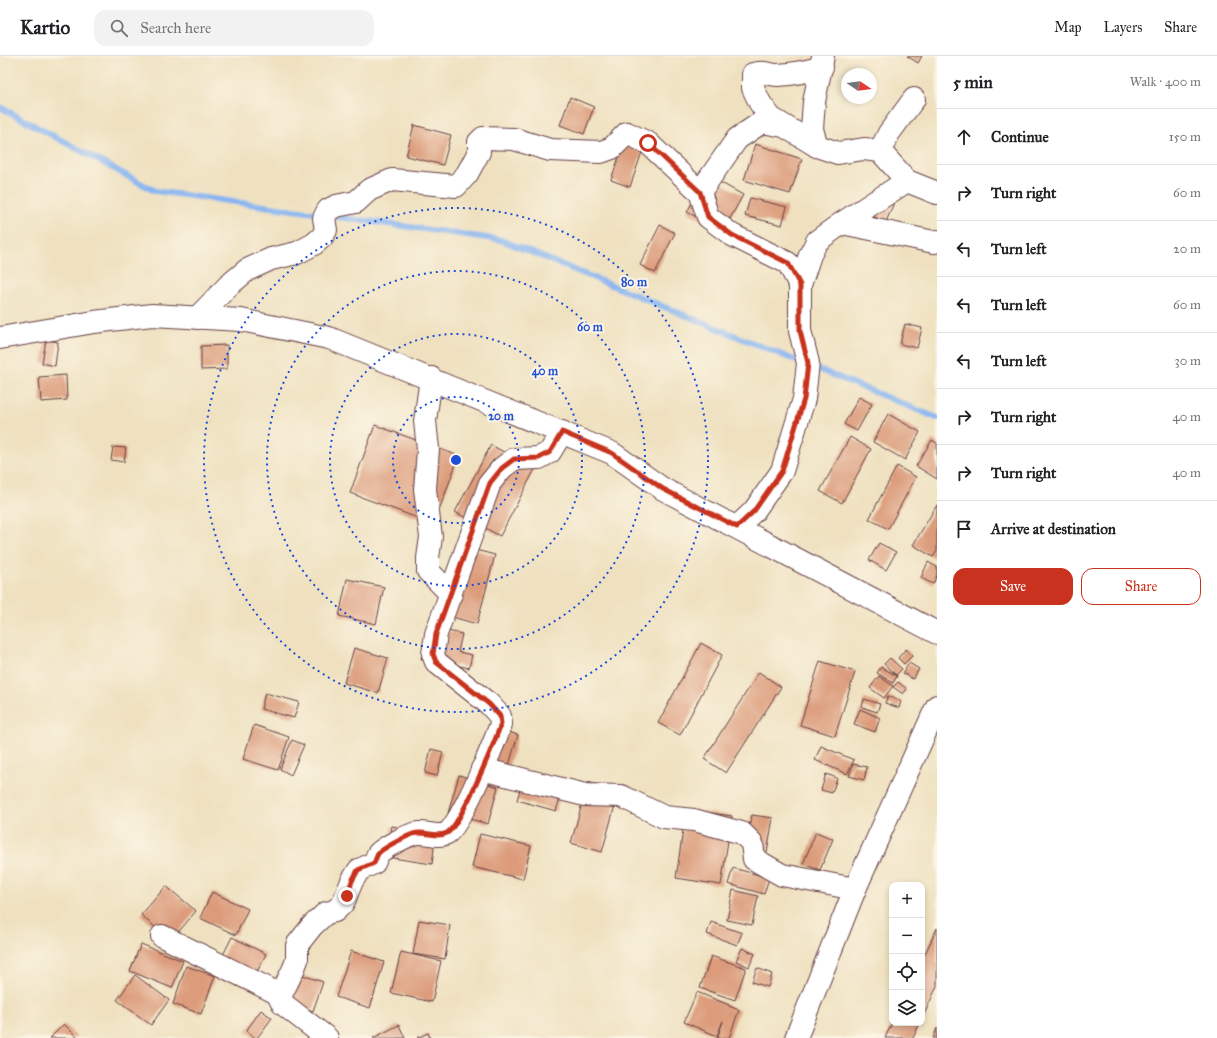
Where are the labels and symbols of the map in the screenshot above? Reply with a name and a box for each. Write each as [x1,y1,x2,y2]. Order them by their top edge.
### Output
north arrow [841,68,877,104]
route start [639,134,657,152]
text: 80 m [621,275,648,289]
text: 60 m [577,320,604,334]
text: 40 m [532,364,559,379]
text: 20 m [488,409,515,423]
centre of rings [449,453,463,467]
route end [338,887,356,905]

